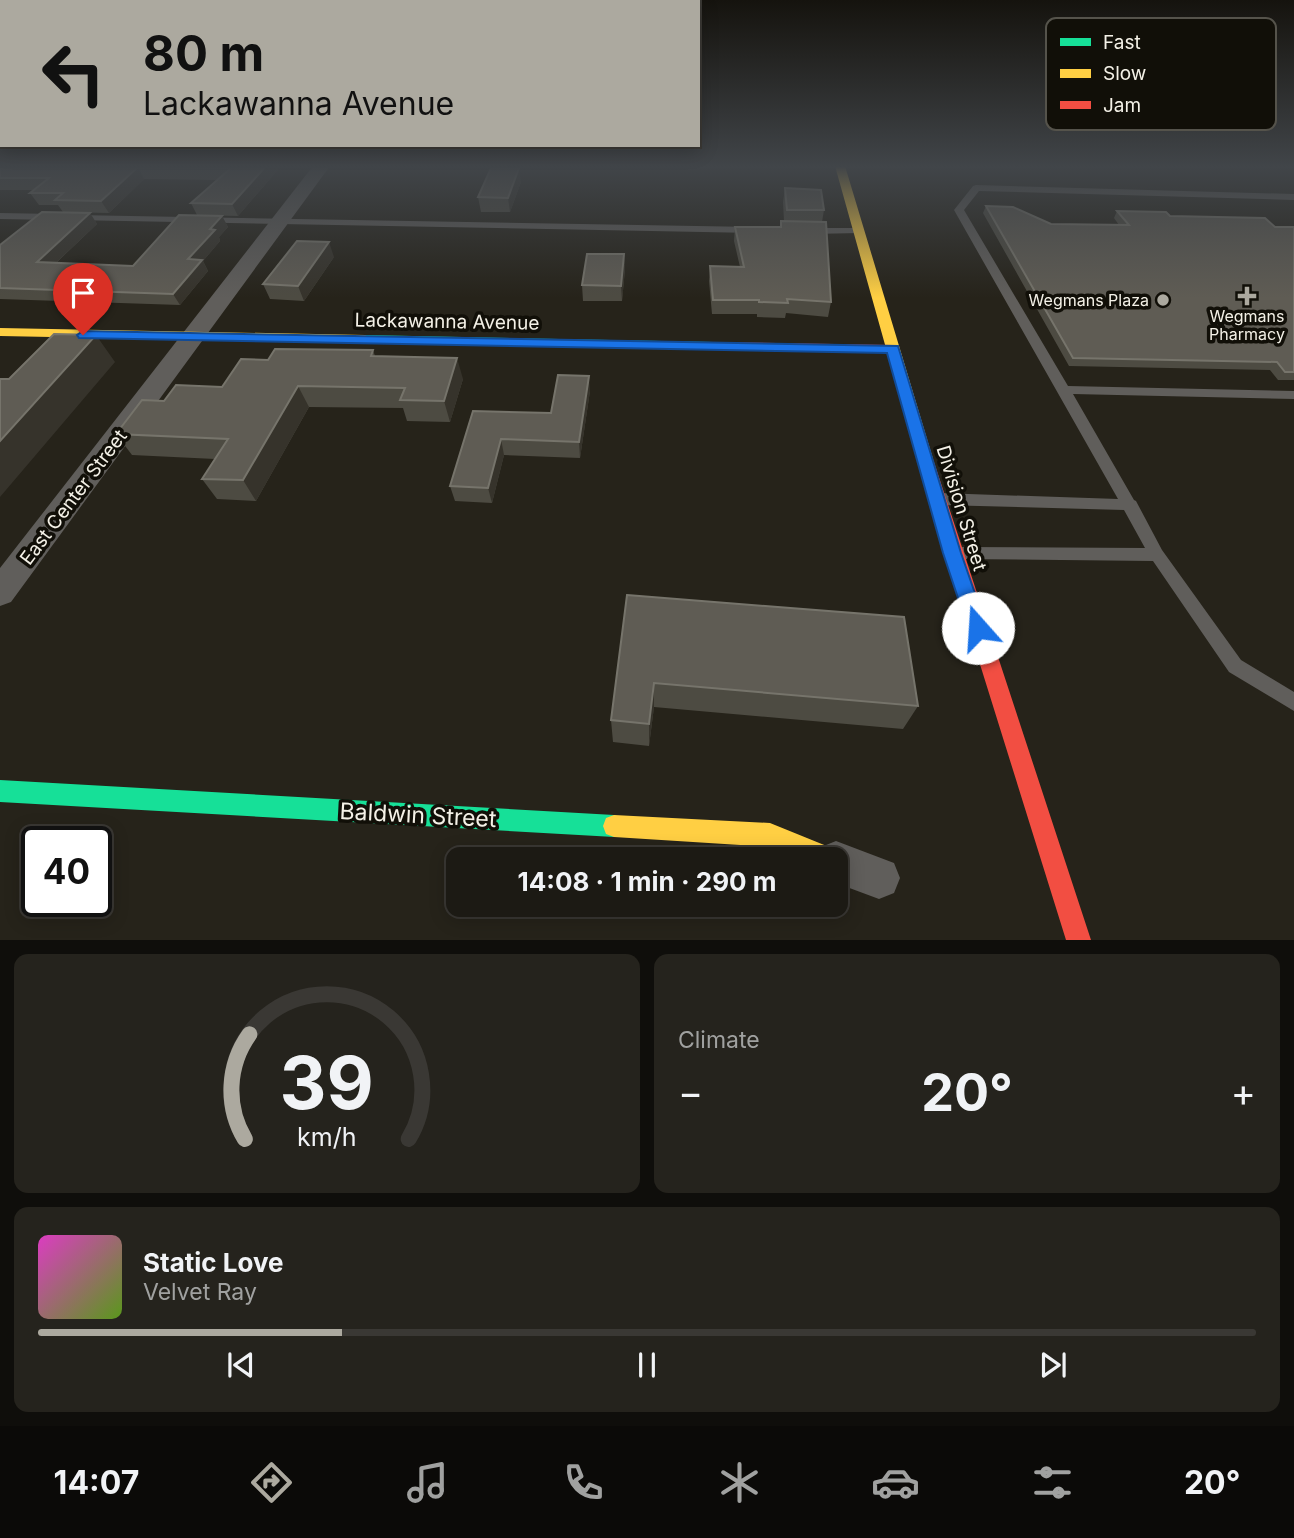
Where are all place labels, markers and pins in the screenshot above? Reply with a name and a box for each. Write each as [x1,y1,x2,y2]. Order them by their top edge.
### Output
pin [53,263,113,335]
marker: Wegmans Pharmacy [1239,288,1255,304]
place label: Wegmans Plaza [1029,290,1149,310]
marker: Wegmans Plaza [1155,292,1171,308]
place label: Wegmans Pharmacy [1209,306,1285,344]

